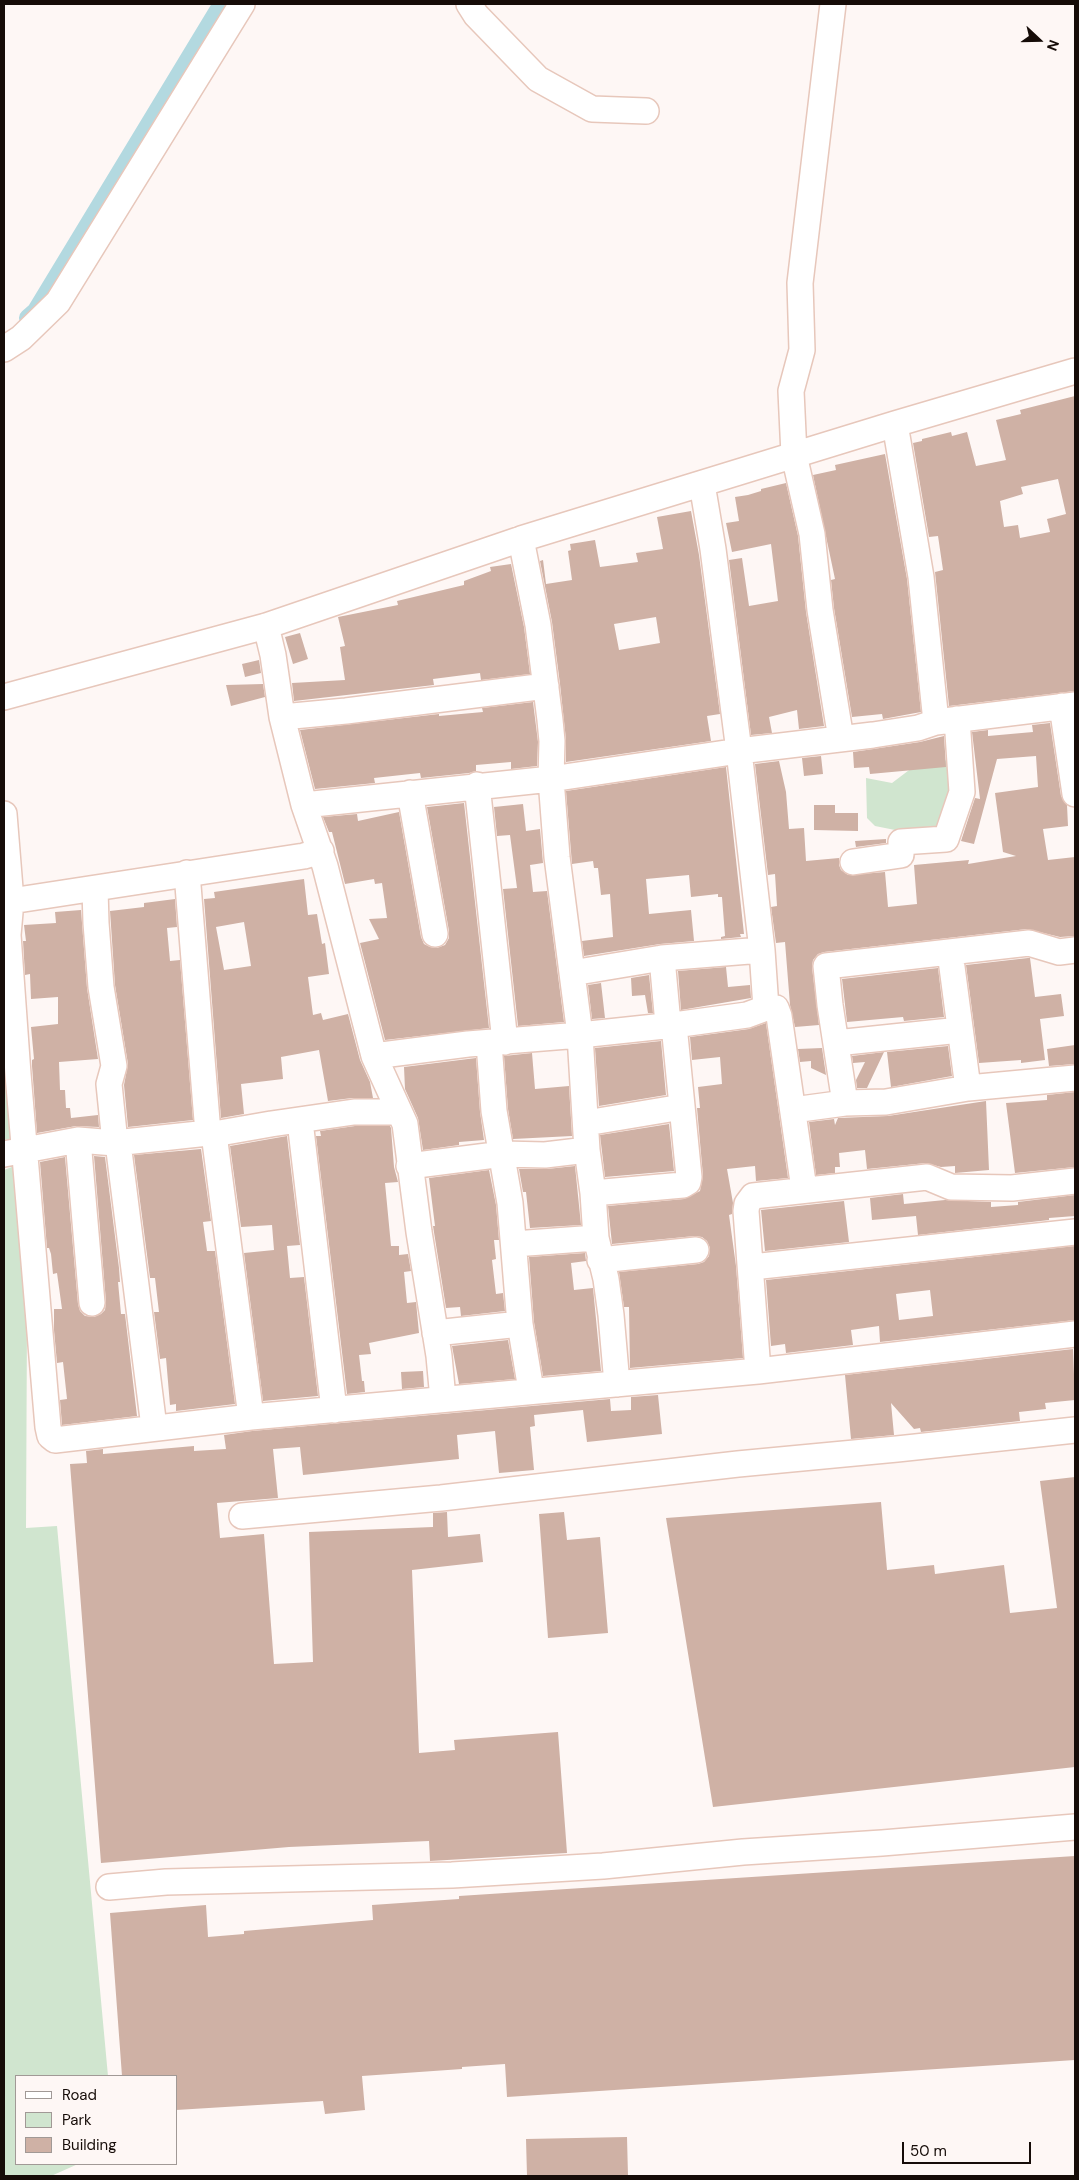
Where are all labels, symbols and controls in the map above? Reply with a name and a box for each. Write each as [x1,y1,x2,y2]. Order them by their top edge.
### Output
north arrow [1014,15,1064,65]
text: N [1043,37,1063,53]
legend [15,2075,178,2165]
text: Road [62,2085,97,2105]
text: Park [62,2110,92,2130]
scale bar [904,2132,1033,2164]
text: Building [62,2135,117,2155]
text: 50 m [910,2141,947,2161]

